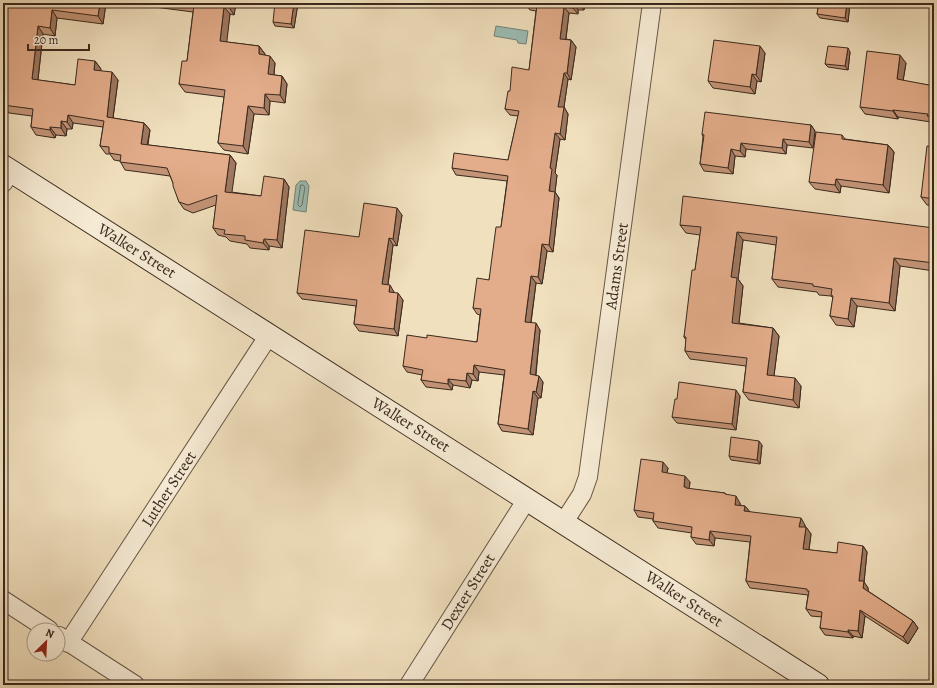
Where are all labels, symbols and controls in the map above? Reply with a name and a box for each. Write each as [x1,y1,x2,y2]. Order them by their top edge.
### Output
scale bar [28,26,89,52]
text: 20 m [34,32,58,48]
street label: Walker Street [93,218,180,284]
street label: Adams Street [600,221,634,312]
street label: Walker Street [367,392,454,458]
street label: Luther Street [136,447,202,531]
street label: Dexter Street [436,549,500,635]
street label: Walker Street [640,565,727,632]
north arrow [26,622,66,662]
text: N [43,625,57,642]

